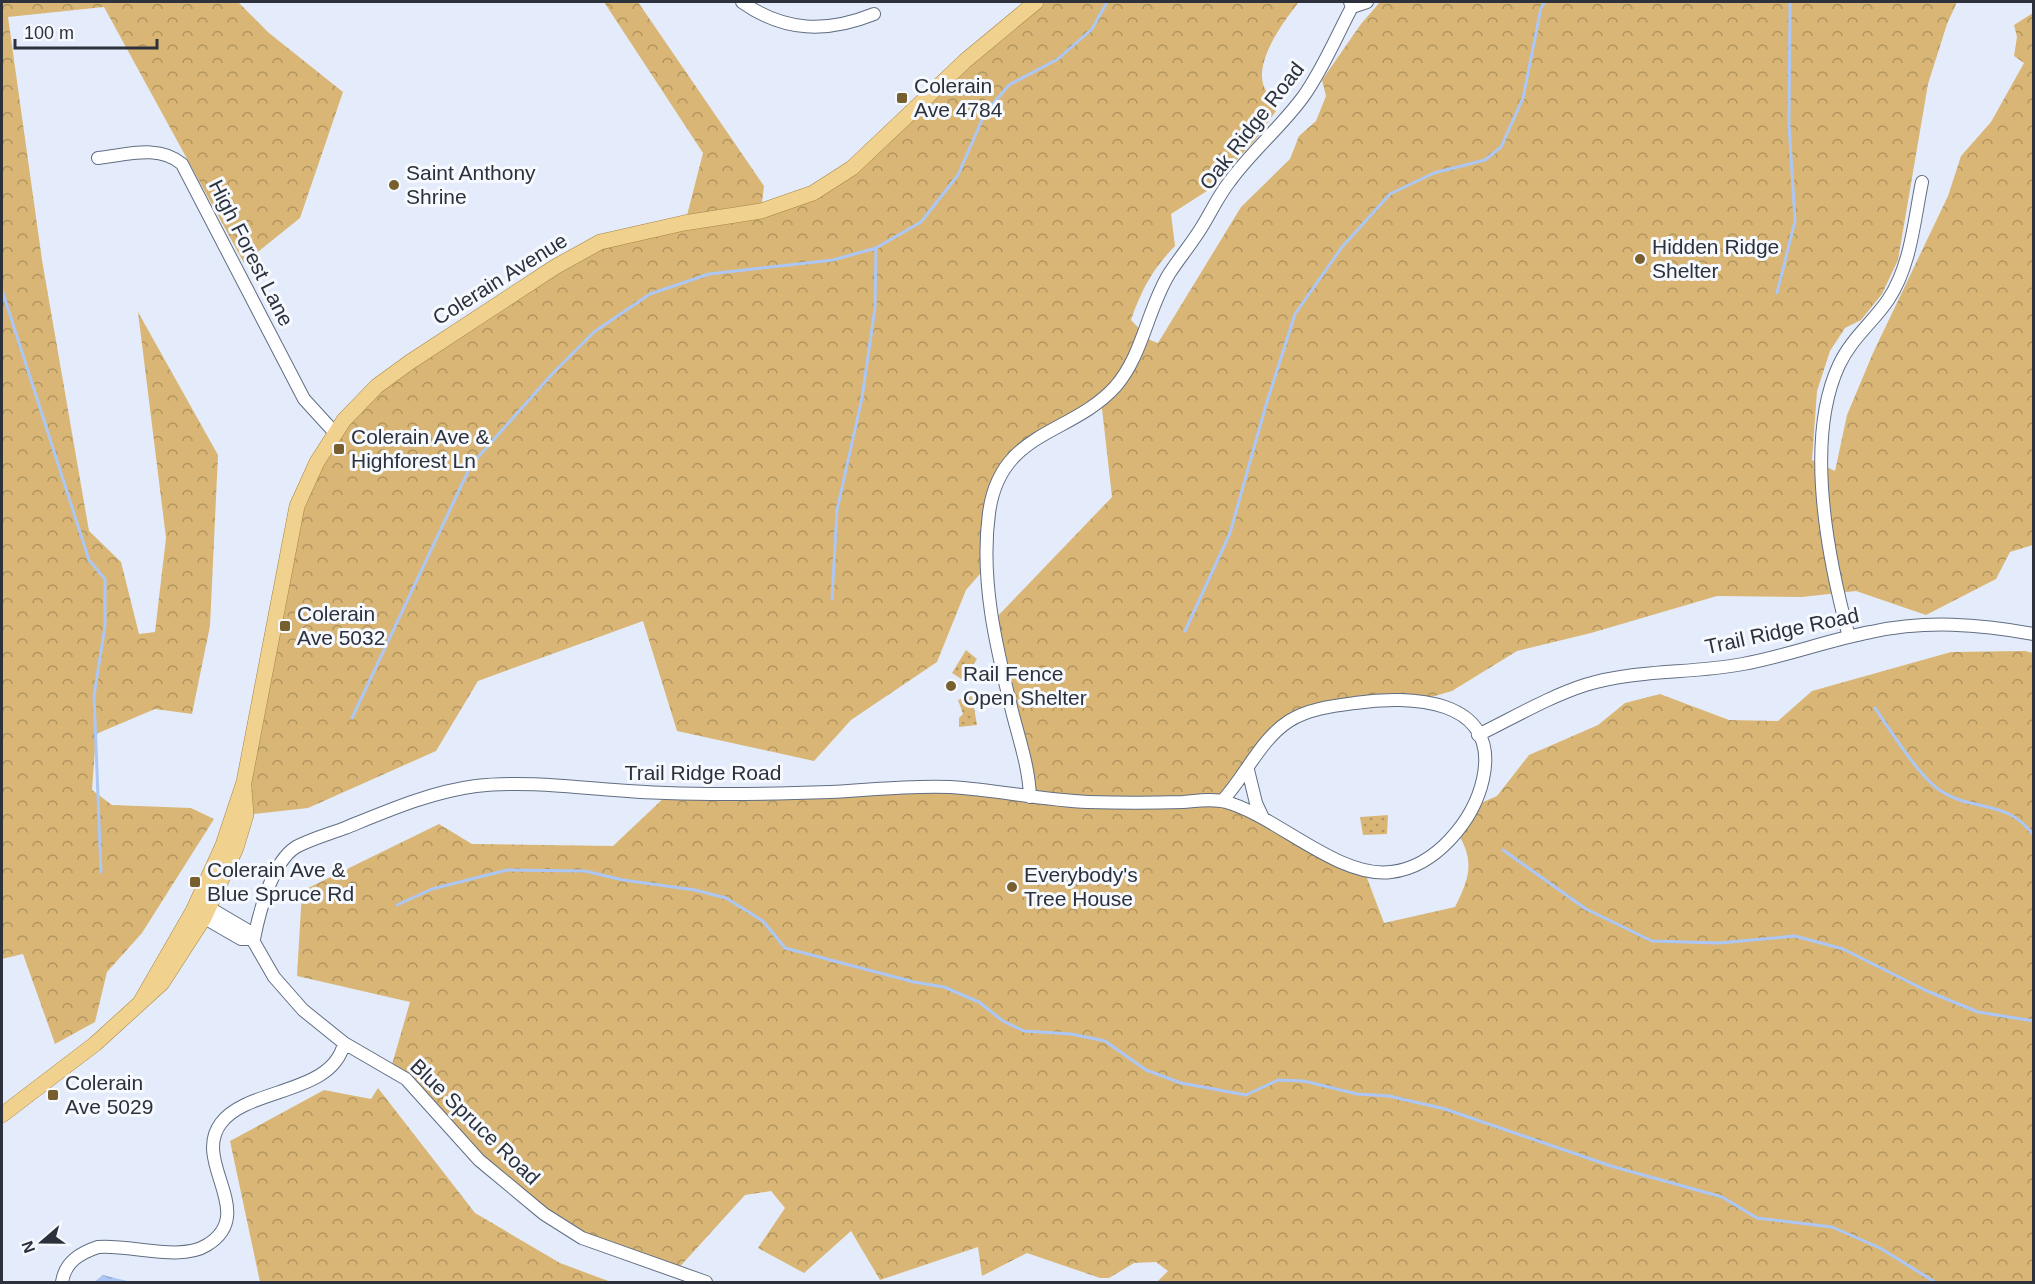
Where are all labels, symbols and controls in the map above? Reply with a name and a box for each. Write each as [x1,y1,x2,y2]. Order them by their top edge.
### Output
scale bar [15,12,158,50]
text: 100 m [24,23,74,43]
street label: Oak Ridge Road [1195,57,1308,194]
place label: Colerain Ave 4784 [914,74,1003,121]
marker: Colerain Ave 4784 [895,91,909,105]
place label: Saint Anthony Shrine [406,161,536,208]
street label: High Forest Lane [205,176,298,330]
marker: Saint Anthony Shrine [387,178,401,192]
street label: Colerain Avenue [428,228,571,329]
place label: Hidden Ridge Shelter [1652,235,1779,282]
marker: Hidden Ridge Shelter [1633,252,1647,266]
place label: Colerain Ave & Highforest Ln [351,425,490,472]
marker: Colerain Ave & Highforest Ln [332,442,346,456]
place label: Colerain Ave 5032 [297,602,385,649]
street label: Trail Ridge Road [1703,603,1861,658]
marker: Colerain Ave 5032 [278,619,292,633]
place label: Rail Fence Open Shelter [963,662,1087,709]
marker: Rail Fence Open Shelter [944,679,958,693]
street label: Trail Ridge Road [625,761,781,784]
place label: Colerain Ave & Blue Spruce Rd [207,858,354,905]
place label: Everybody's Tree House [1024,863,1138,910]
marker: Colerain Ave & Blue Spruce Rd [188,875,202,889]
marker: Everybody's Tree House [1005,880,1019,894]
street label: Blue Spruce Road [406,1054,545,1189]
place label: Colerain Ave 5029 [65,1071,153,1118]
marker: Colerain Ave 5029 [46,1088,60,1102]
north arrow [12,1212,72,1272]
text: N [18,1239,38,1255]

